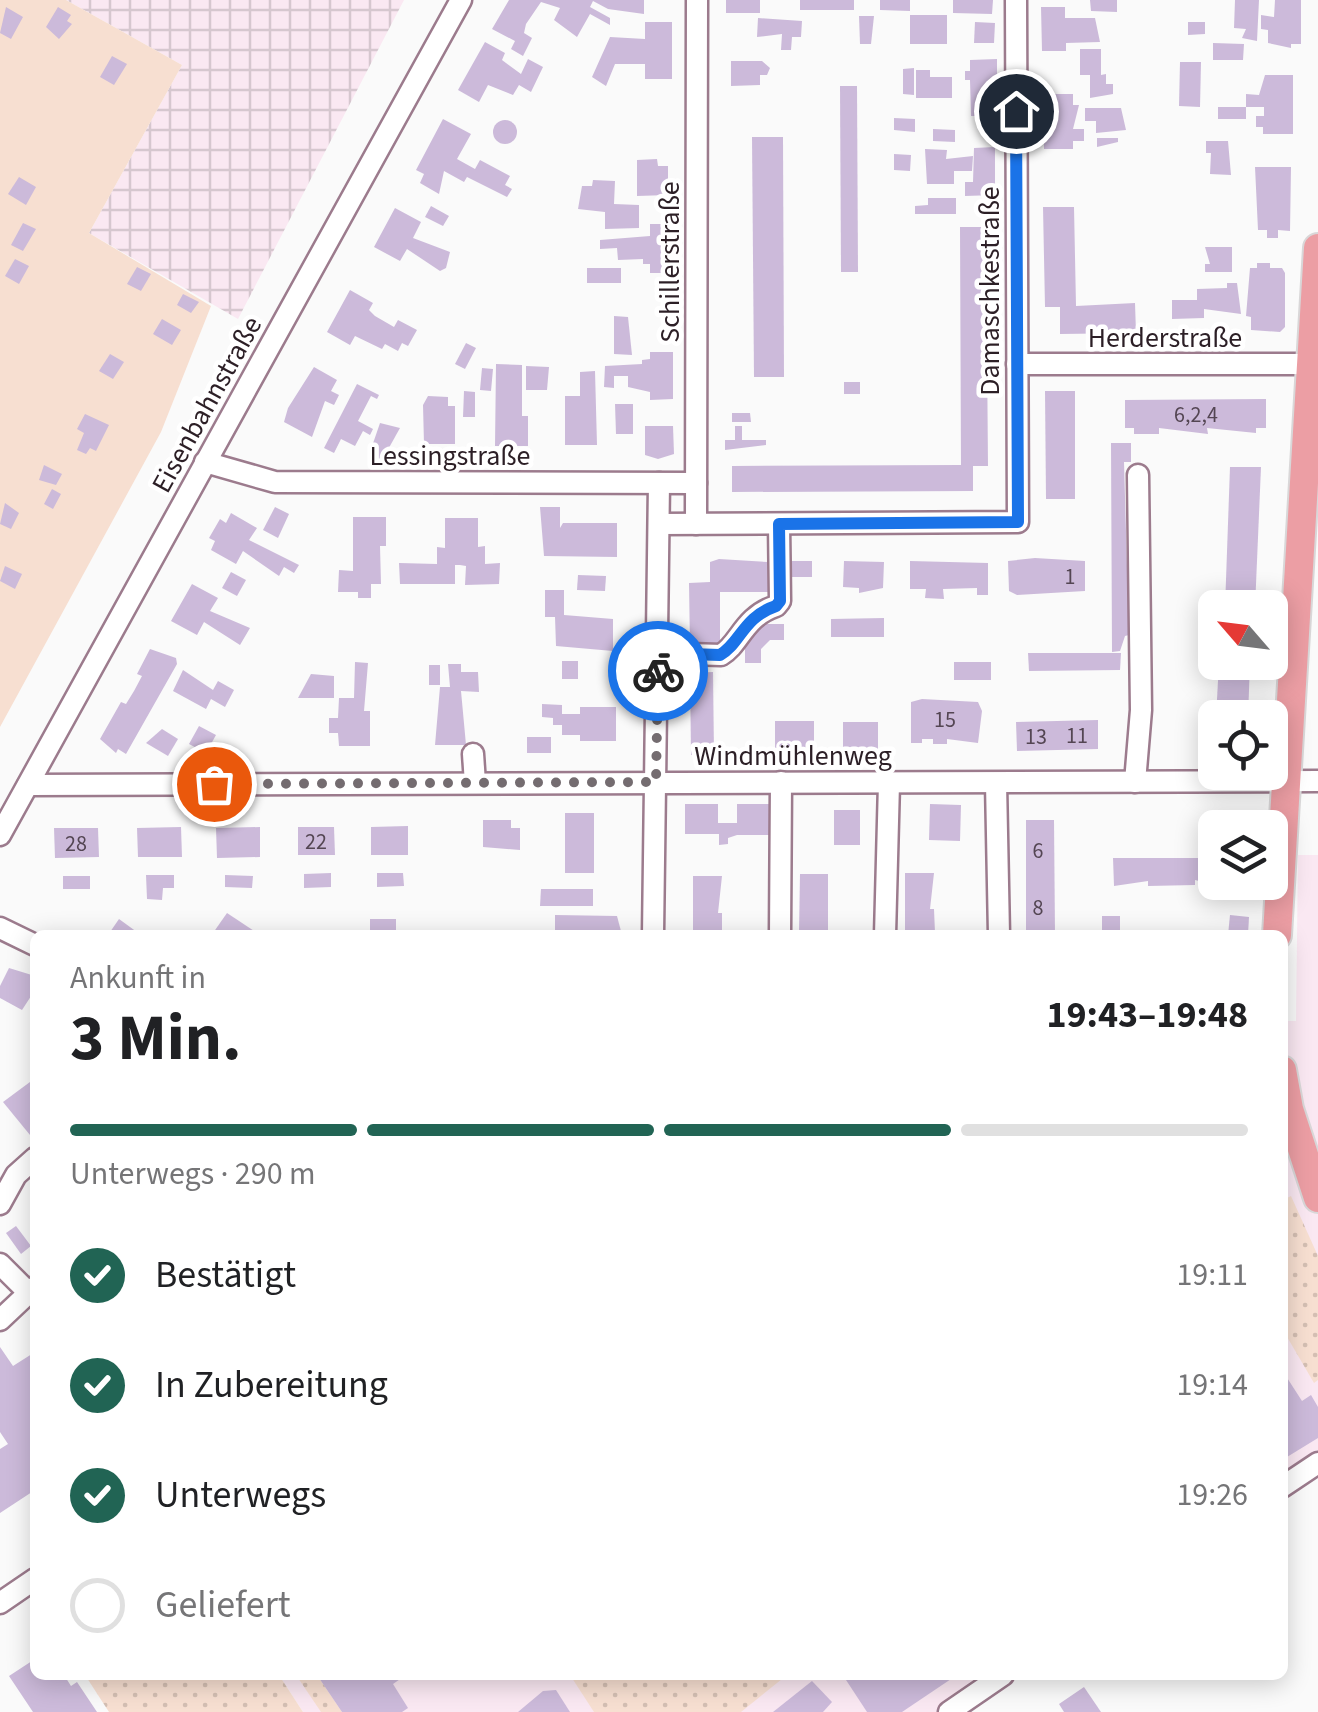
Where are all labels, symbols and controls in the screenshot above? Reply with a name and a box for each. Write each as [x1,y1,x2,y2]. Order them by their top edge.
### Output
pin [974,69,1059,154]
icon: home [989,84,1044,139]
street label: Schillerstraße [650,181,690,343]
street label: Damaschkestraße [970,186,1010,396]
street label: Eisenbahnstraße [142,309,272,500]
street label: Herderstraße [1088,318,1242,358]
house number: 6,2,4 [1174,399,1218,431]
street label: Lessingstraße [370,436,530,476]
house number: 1 [1065,561,1075,593]
north arrow [1198,590,1288,680]
map controls [1198,590,1288,900]
courier [608,621,708,721]
icon: bike [631,644,686,699]
button: locate [1198,700,1288,790]
house number: 15 [934,704,956,736]
house number: 11 [1066,720,1088,752]
house number: 13 [1025,721,1047,753]
street label: Windmühlenweg [694,736,892,776]
pin [172,742,257,827]
icon: bag [187,757,242,812]
button: layers [1198,810,1288,900]
house number: 22 [305,826,327,858]
house number: 28 [65,828,87,860]
house number: 6 [1033,835,1044,867]
house number: 8 [1033,892,1044,924]
text: Ankunft in [70,955,206,1001]
text: 19:43–19:48 [1046,988,1248,1042]
text: 3 Min. [70,992,241,1085]
text: Unterwegs · 290 m [70,1151,316,1197]
icon: check [70,1248,125,1303]
text: Bestätigt [155,1248,296,1302]
text: 19:11 [1176,1252,1248,1298]
icon: check [70,1358,125,1413]
text: In Zubereitung [155,1358,388,1412]
text: 19:14 [1176,1362,1248,1408]
icon: check [70,1468,125,1523]
text: Unterwegs [155,1468,326,1522]
text: 19:26 [1176,1472,1248,1518]
text: Geliefert [155,1578,291,1632]

